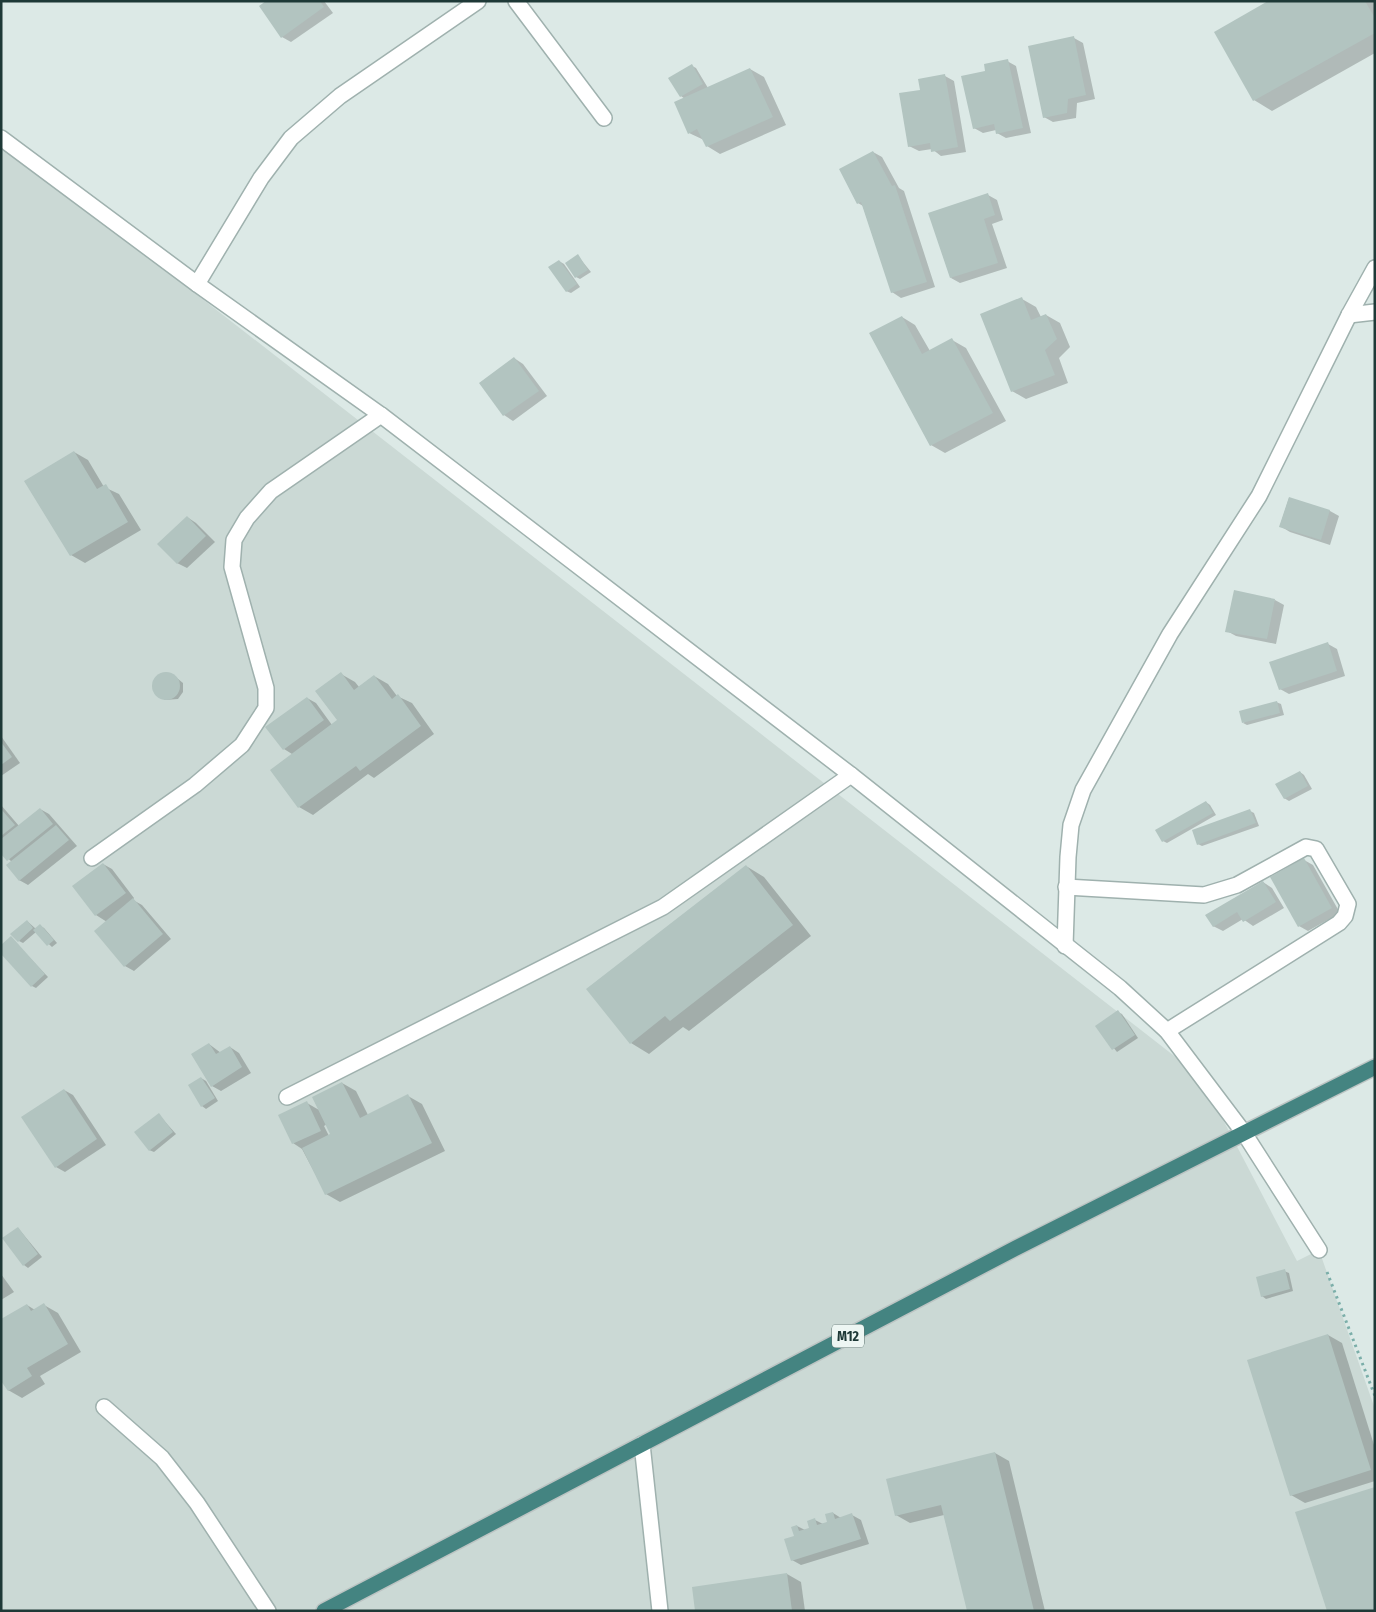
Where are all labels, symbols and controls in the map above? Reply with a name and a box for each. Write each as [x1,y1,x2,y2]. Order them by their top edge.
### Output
road number: M12 [832,1324,864,1348]

